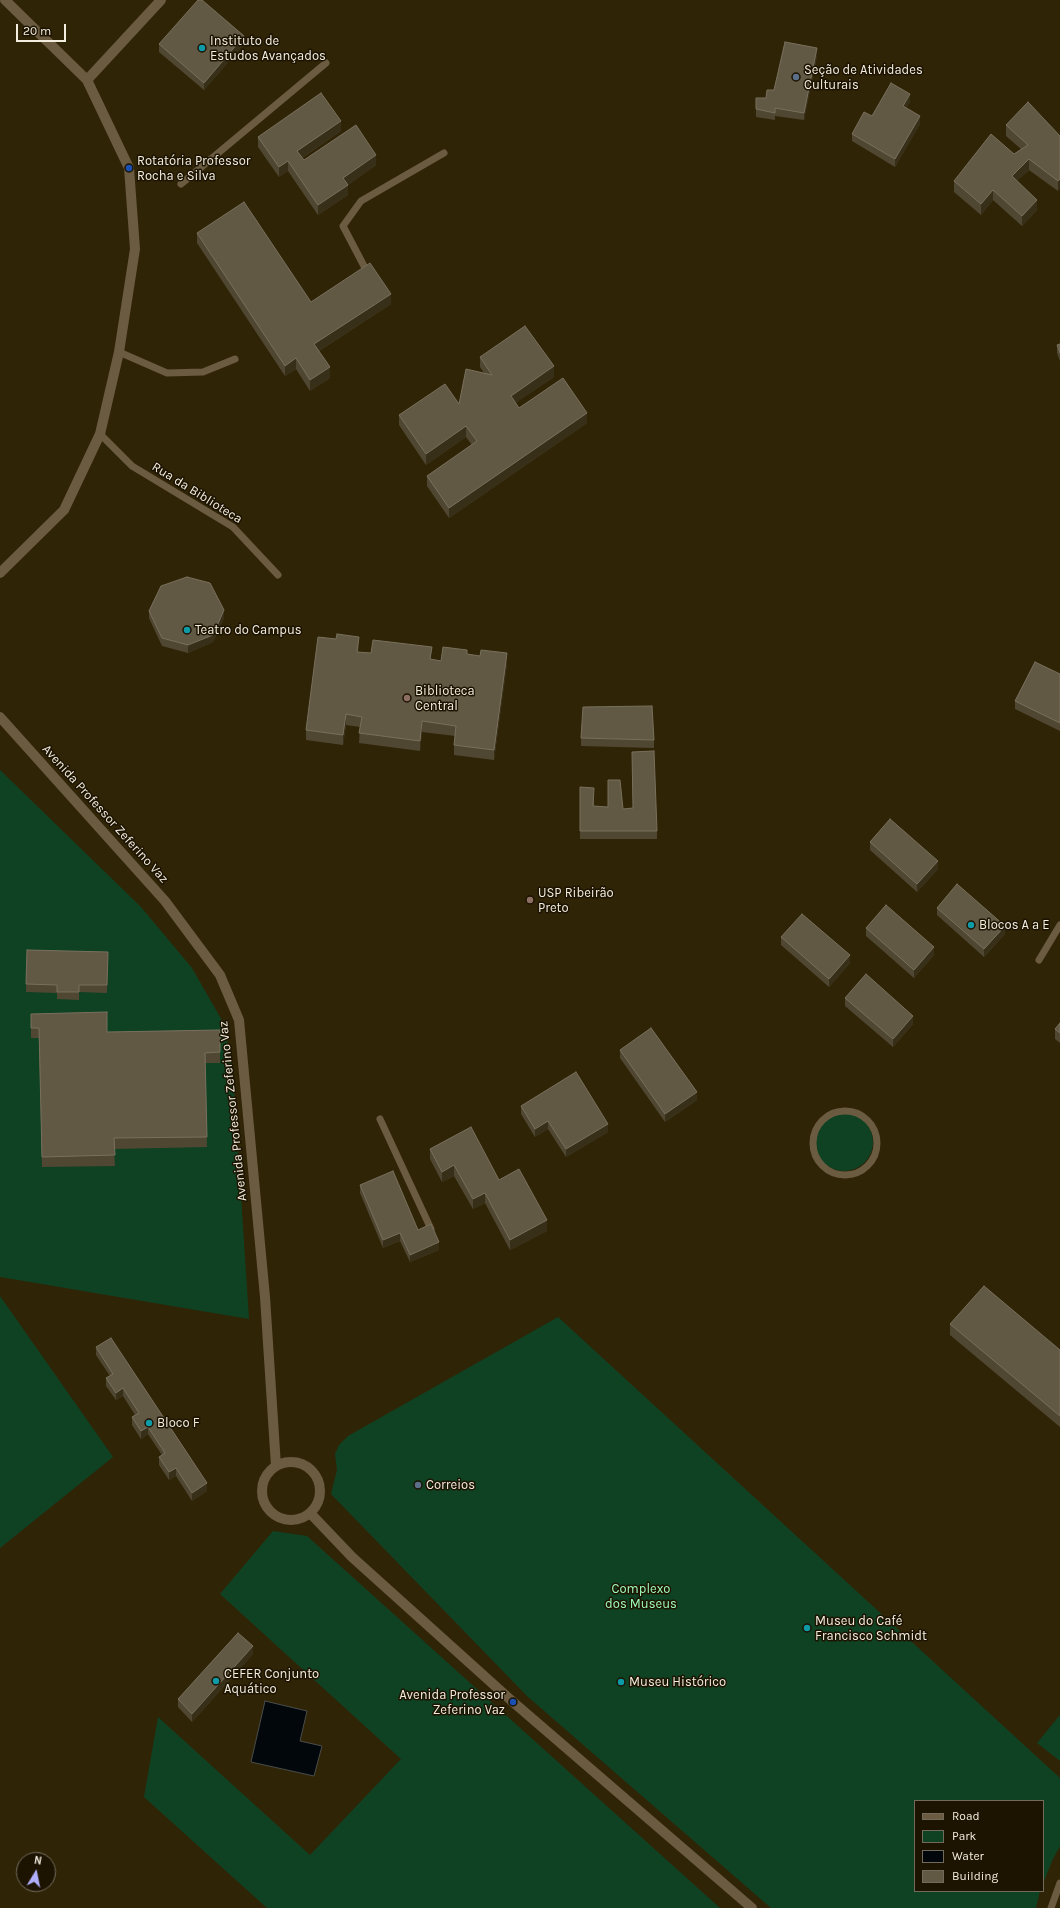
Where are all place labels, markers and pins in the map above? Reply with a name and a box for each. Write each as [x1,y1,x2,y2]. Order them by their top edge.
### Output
place label: Instituto de Estudos Avançados [210,33,326,64]
marker: Instituto de Estudos Avançados [197,43,207,53]
place label: Seção de Atividades Culturais [804,62,923,93]
marker: Seção de Atividades Culturais [791,72,801,82]
place label: Rotatória Professor Rocha e Silva [137,153,251,184]
marker: Rotatória Professor Rocha e Silva [124,163,134,173]
place label: Teatro do Campus [195,622,302,638]
marker: Teatro do Campus [182,625,192,635]
place label: Biblioteca Central [415,683,475,714]
marker: Biblioteca Central [402,693,412,703]
place label: USP Ribeirão Preto [538,885,614,916]
marker: USP Ribeirão Preto [525,895,535,905]
place label: Blocos A a E [979,917,1050,933]
marker: Blocos A a E [966,920,976,930]
place label: Bloco F [157,1415,200,1431]
marker: Bloco F [144,1418,154,1428]
place label: Correios [426,1477,475,1493]
marker: Correios [413,1480,423,1490]
place label: Museu do Café Francisco Schmidt [815,1613,927,1644]
marker: Museu do Café Francisco Schmidt [802,1623,812,1633]
place label: CEFER Conjunto Aquático [224,1666,319,1697]
place label: Museu Histórico [629,1674,726,1690]
marker: CEFER Conjunto Aquático [211,1676,221,1686]
marker: Museu Histórico [616,1677,626,1687]
place label: Avenida Professor Zeferino Vaz [399,1687,505,1718]
marker: Avenida Professor Zeferino Vaz [508,1697,518,1707]

